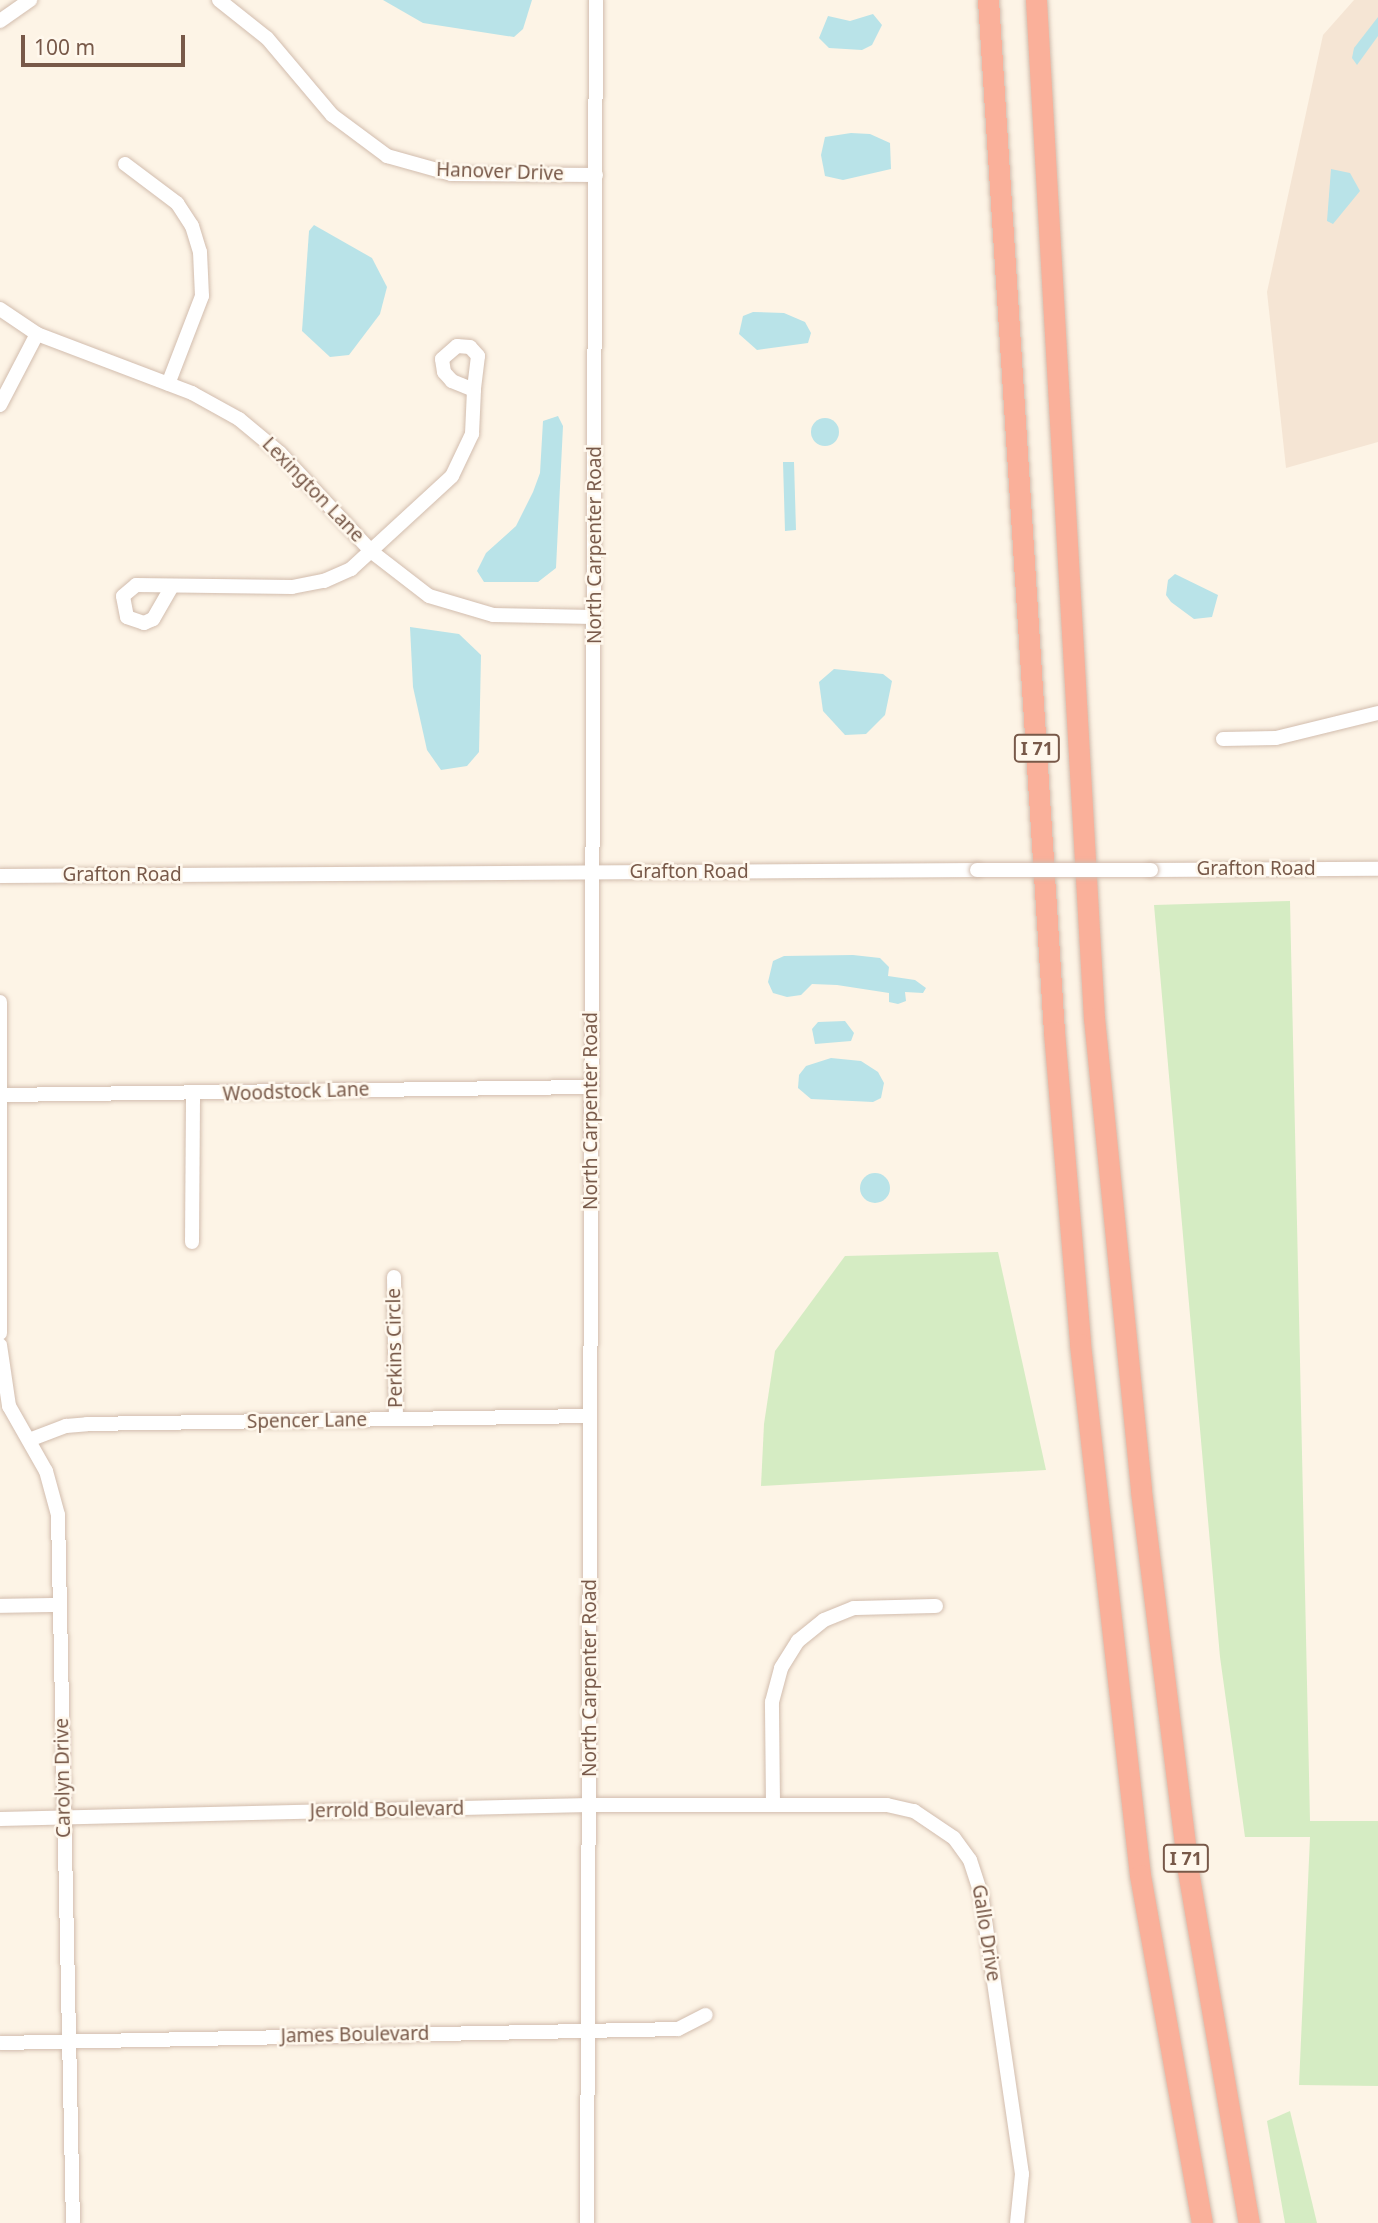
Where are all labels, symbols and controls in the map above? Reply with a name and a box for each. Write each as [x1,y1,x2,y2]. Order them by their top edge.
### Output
scale bar [24,21,189,65]
text: 100 m [34,33,95,61]
street label: Hanover Drive [436,158,564,186]
street label: Lexington Lane [257,433,369,547]
street label: North Carpenter Road [584,446,606,644]
road number: I 71 [1012,734,1062,762]
street label: Grafton Road [1196,858,1316,880]
street label: Grafton Road [629,861,749,883]
street label: Grafton Road [62,864,182,886]
street label: North Carpenter Road [580,1012,602,1210]
street label: Woodstock Lane [222,1078,370,1106]
street label: Perkins Circle [383,1288,407,1408]
street label: Spencer Lane [247,1409,367,1433]
street label: North Carpenter Road [579,1579,601,1777]
street label: Carolyn Drive [51,1718,75,1838]
street label: Jerrold Boulevard [310,1797,464,1823]
road number: I 71 [1162,1844,1210,1872]
street label: Gallo Drive [967,1883,1005,1983]
street label: James Boulevard [280,2022,430,2048]

